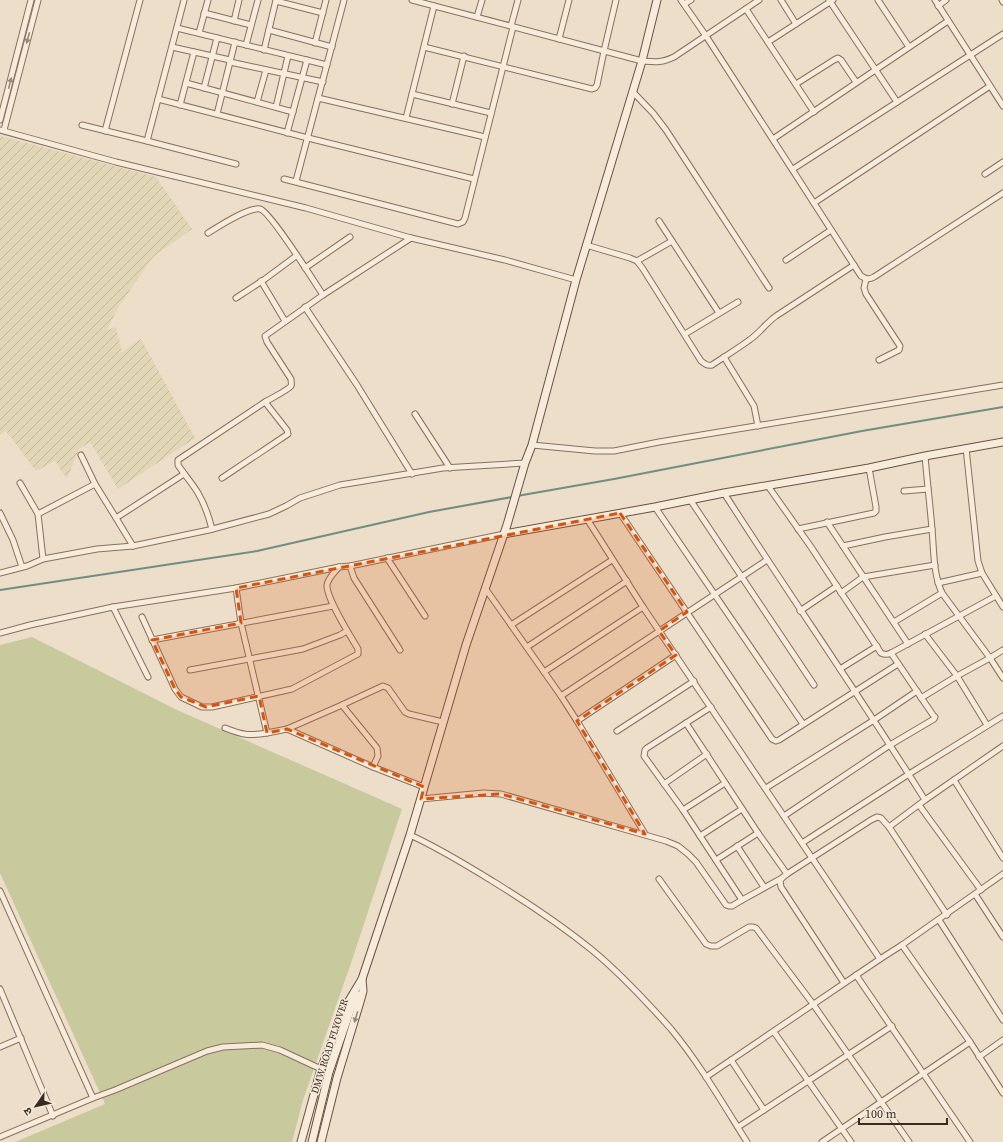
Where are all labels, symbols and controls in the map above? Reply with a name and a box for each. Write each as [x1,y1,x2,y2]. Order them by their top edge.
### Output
one-way arrow [25,32,31,44]
one-way arrow [8,77,14,89]
street label: DMW ROAD FLYOVER [308,997,351,1095]
one-way arrow [353,1012,359,1024]
north arrow [16,1086,56,1126]
scale bar [859,1100,947,1126]
text: उ [20,1104,36,1118]
text: 100 m [865,1106,897,1122]

